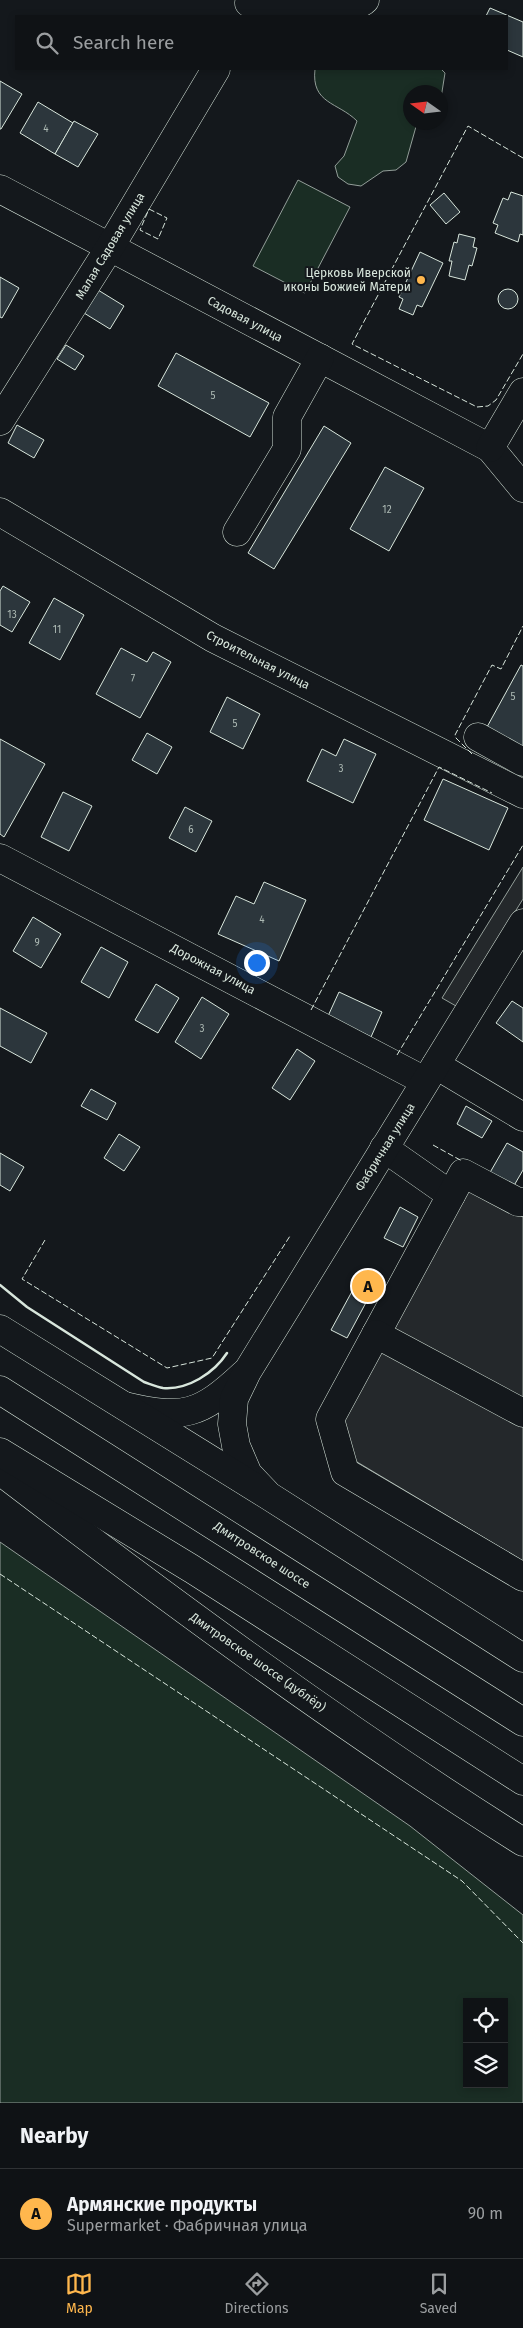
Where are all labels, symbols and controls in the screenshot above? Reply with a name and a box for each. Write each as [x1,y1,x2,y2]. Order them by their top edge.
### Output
search box [15,15,508,70]
icon: search [33,29,61,57]
text: Search here [73,31,174,54]
north arrow [403,85,448,130]
house number: 4 [43,123,49,135]
street label: Малая Садовая улица [73,190,147,302]
place label: Церковь Иверской иконы Божией Матери [283,266,411,294]
marker: Церковь Иверской иконы Божией Матери [415,274,427,286]
street label: Садовая улица [205,293,285,345]
house number: 5 [210,390,216,402]
house number: 12 [382,504,392,516]
house number: 13 [7,609,17,621]
house number: 11 [53,624,61,636]
street label: Строительная улица [204,628,312,692]
house number: 7 [131,673,136,685]
house number: 5 [510,691,516,703]
house number: 5 [232,718,238,730]
house number: 3 [339,763,344,775]
house number: 6 [188,824,194,836]
house number: 4 [259,914,265,926]
house number: 9 [34,937,40,949]
street label: Дорожная улица [167,940,258,997]
your location [244,950,270,976]
house number: 3 [200,1023,205,1035]
street label: Фабричная улица [352,1100,418,1194]
pin: A [352,1267,384,1305]
street label: Дмитровское шоссе [211,1518,313,1591]
street label: Дмитровское шоссе (дублёр) [187,1609,329,1714]
map controls [463,1998,508,2088]
button: locate [463,1998,508,2043]
button: layers [463,2043,508,2088]
text: Nearby [20,2123,88,2149]
text: Армянские продукты [67,2193,257,2216]
text: A [31,2204,41,2223]
text: 90 m [468,2204,503,2223]
text: Supermarket · Фабричная улица [67,2216,308,2235]
tab: Map [65,2270,93,2317]
tab: Directions [224,2270,289,2317]
tab: Saved [420,2270,458,2317]

